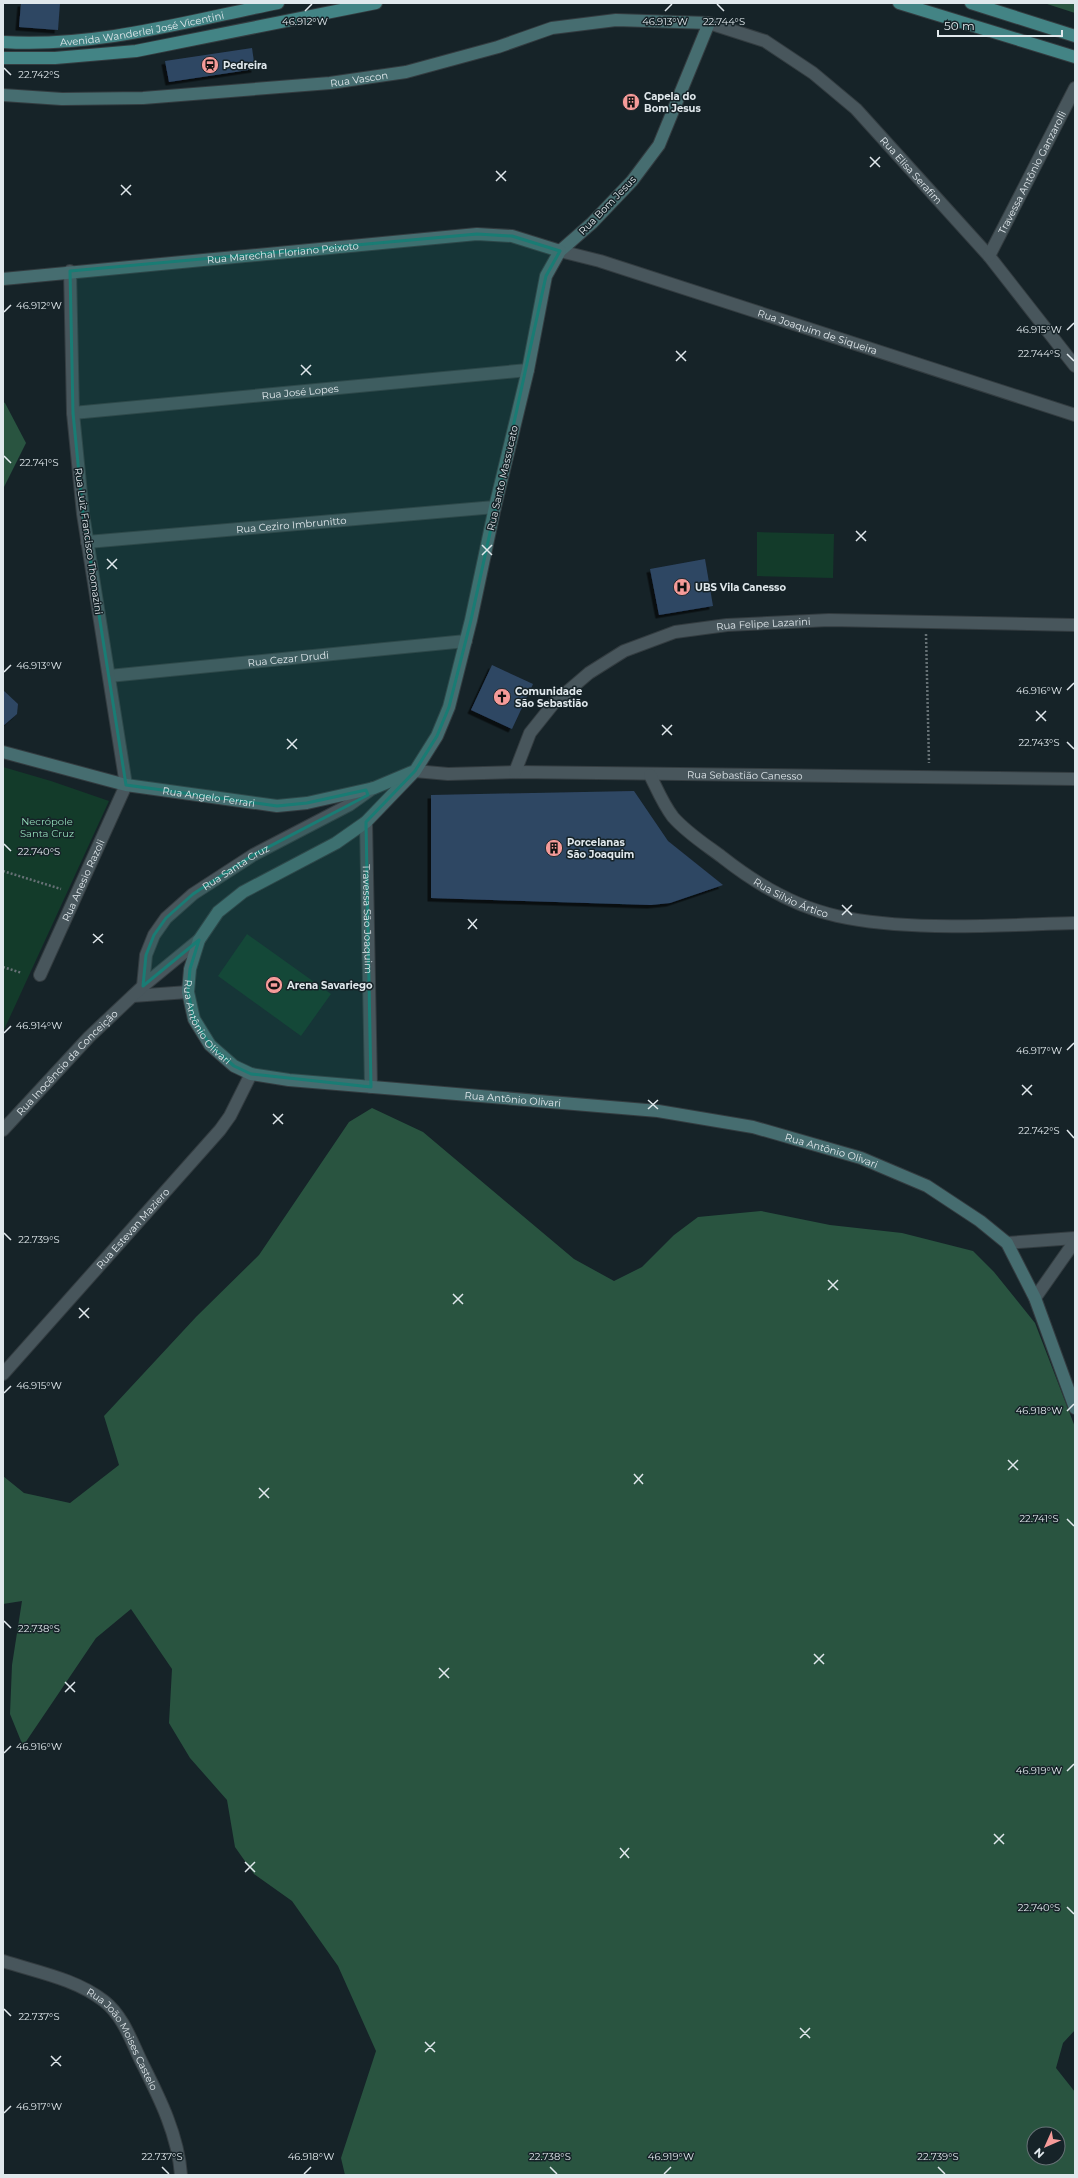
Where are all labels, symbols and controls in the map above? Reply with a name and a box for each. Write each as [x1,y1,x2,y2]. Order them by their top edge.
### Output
street label: Avenida Wanderlei José Vicentini [60,9,225,49]
scale bar [938,12,1062,38]
text: 46.912°W [282,15,328,28]
text: 46.913°W [642,15,688,28]
text: 22.744°S [703,15,745,28]
text: 50 m [944,18,975,33]
station icon: Pedreira [200,55,220,75]
place label: Pedreira [223,59,267,72]
text: 22.742°S [18,68,60,81]
street label: Rua Vascon [329,69,389,90]
place label: Capela do Bom Jesus [644,90,701,115]
building icon: Capela do Bom Jesus [621,92,641,112]
street label: Travessa Antônio Ganzarolli [995,109,1069,236]
street label: Rua Elisa Serafim [877,134,945,207]
street label: Rua Bom Jesus [576,173,639,238]
street label: Rua Marechal Floriano Peixoto [206,239,359,267]
text: 46.912°W [16,299,62,312]
street label: Rua Joaquim de Siqueira [756,307,879,358]
text: 46.915°W [1016,323,1062,336]
text: 22.744°S [1018,347,1060,360]
street label: Rua José Lopes [261,382,339,402]
street label: Rua Santo Massucato [484,424,521,532]
text: 22.741°S [19,456,59,469]
street label: Rua Luiz Francisco Thomazini [72,467,105,615]
street label: Rua Ceziro Imbrunitto [236,514,347,536]
hospital icon: UBS Vila Canesso [672,577,692,597]
place label: UBS Vila Canesso [695,581,786,594]
street label: Rua Felipe Lazarini [716,615,811,633]
street label: Rua Cezar Drudi [247,648,329,669]
text: 46.913°W [16,659,62,672]
text: 46.916°W [1016,684,1062,697]
place label: Comunidade São Sebastião [515,685,589,710]
church icon: Comunidade São Sebastião [492,687,512,707]
text: 22.743°S [1018,736,1060,749]
street label: Rua Sebastião Canesso [687,768,803,783]
street label: Rua Angelo Ferrari [162,784,256,810]
park label: Necrópole Santa Cruz [20,815,74,840]
place label: Porcelanas São Joaquim [567,836,634,861]
street label: Rua Anesio Razoli [59,837,108,924]
building icon: Porcelanas São Joaquim [544,838,564,858]
street label: Rua Santa Cruz [200,842,271,893]
text: 22.740°S [18,845,60,858]
street label: Travessa São Joaquim [360,864,375,974]
street label: Rua Silvio Ártico [751,875,830,921]
sports icon: Arena Savariego [264,975,284,995]
street label: Rua Antônio Olivari [181,979,234,1067]
place label: Arena Savariego [286,979,373,992]
street label: Rua Inocêncio da Conceição [14,1007,121,1118]
text: 46.914°W [16,1019,62,1032]
text: 46.917°W [1016,1044,1062,1057]
street label: Rua Antônio Olivari [464,1089,561,1110]
text: 22.742°S [1018,1124,1060,1137]
street label: Rua Antônio Olivari [783,1131,880,1171]
street label: Rua Estevan Maziero [94,1185,172,1272]
text: 22.739°S [18,1233,60,1246]
text: 46.915°W [16,1379,62,1392]
text: 46.918°W [1016,1404,1062,1417]
text: 22.741°S [1019,1512,1059,1525]
text: 22.738°S [18,1622,60,1635]
text: 46.916°W [16,1740,62,1753]
text: 46.919°W [1016,1764,1062,1777]
text: 22.740°S [1018,1901,1060,1914]
street label: Rua João Moises Castelo [84,1985,160,2092]
text: 22.737°S [18,2010,60,2023]
text: 46.917°W [16,2100,62,2113]
north arrow [1026,2126,1066,2166]
text: N [1031,2145,1047,2161]
text: 22.737°S [141,2150,183,2163]
text: 46.918°W [288,2150,334,2163]
text: 22.738°S [529,2150,571,2163]
text: 46.919°W [648,2150,694,2163]
text: 22.739°S [917,2150,959,2163]

